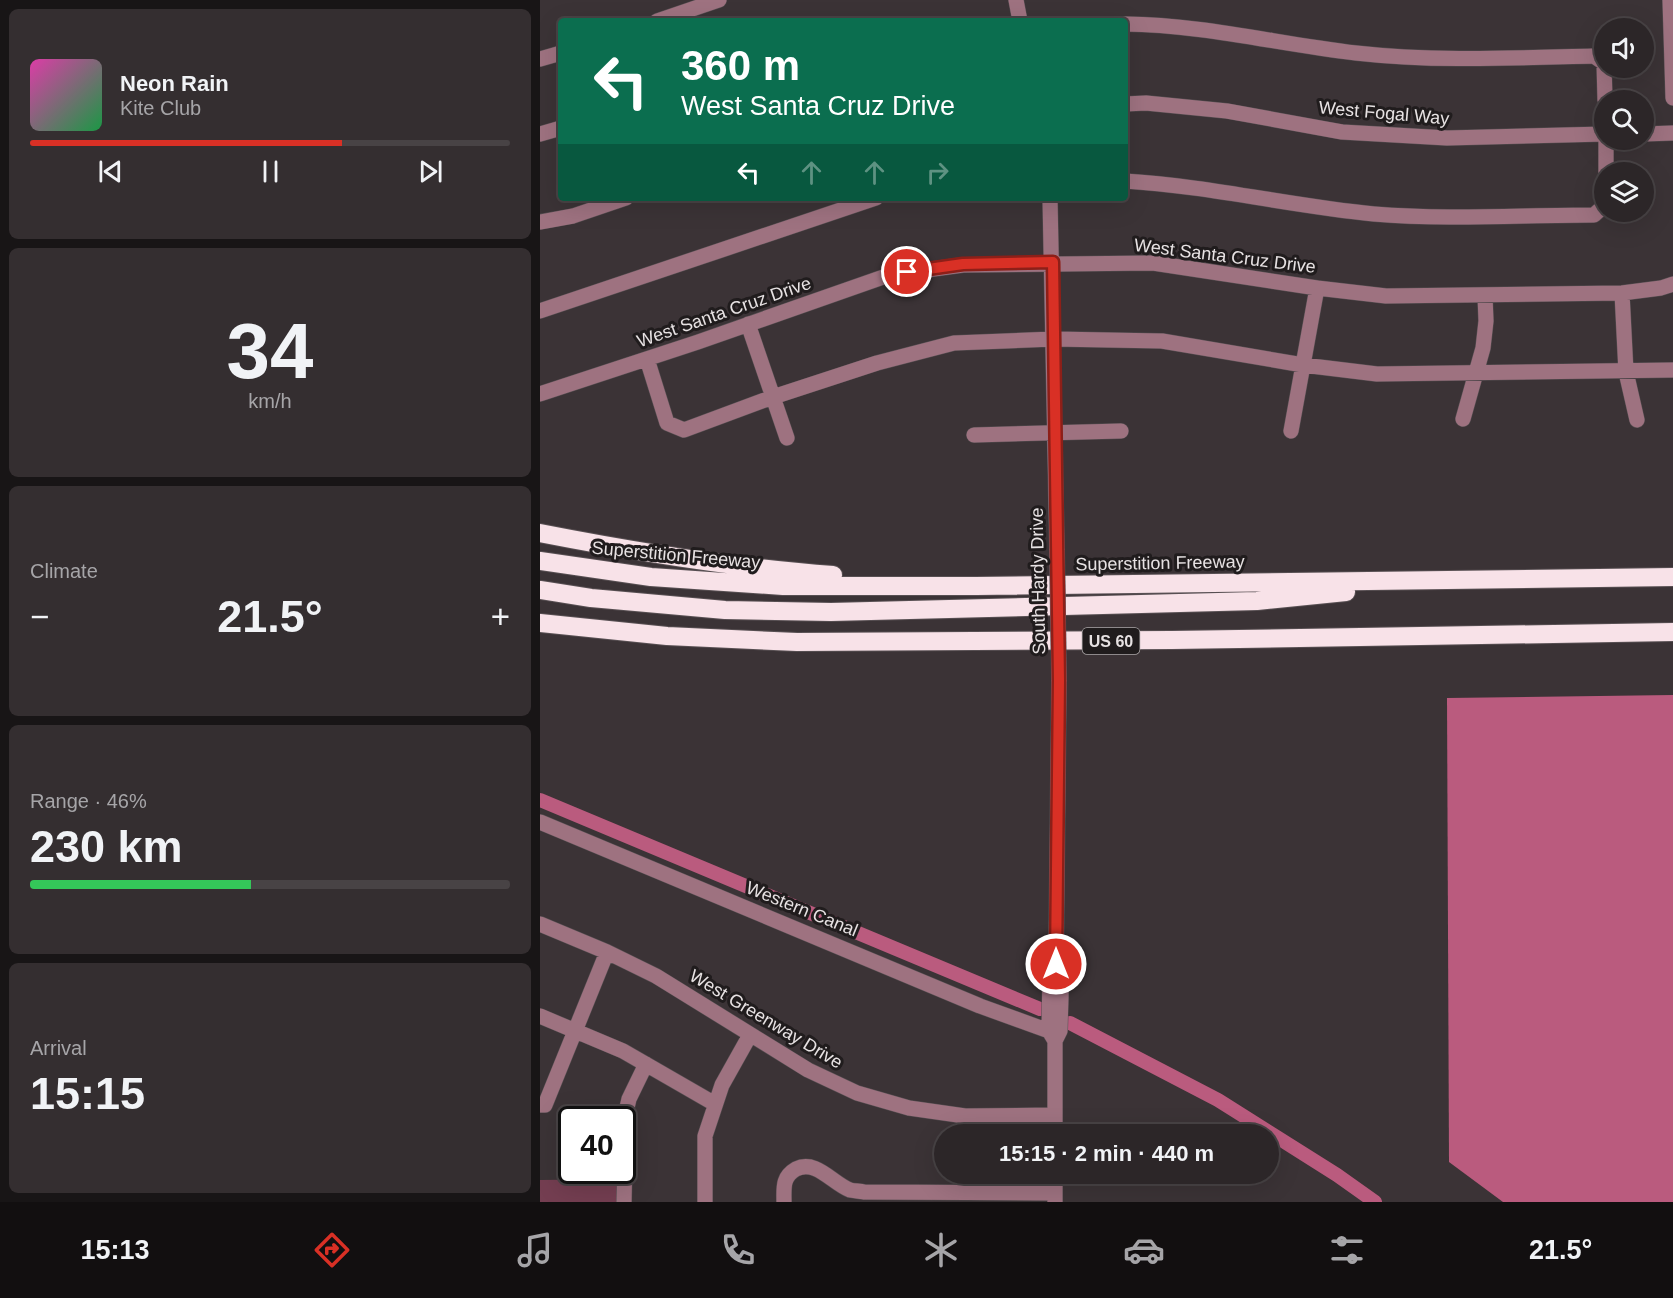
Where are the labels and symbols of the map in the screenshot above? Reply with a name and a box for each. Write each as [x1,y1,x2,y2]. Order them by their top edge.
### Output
street label: West Fogal Way [1318,97,1450,129]
street label: West Santa Cruz Drive [1133,235,1317,277]
pin [881,246,932,297]
street label: West Santa Cruz Drive [634,273,814,351]
street label: South Hardy Drive [1027,507,1049,655]
street label: Superstition Freeway [591,538,761,572]
street label: Superstition Freeway [1075,552,1245,574]
road number: US 60 [1082,628,1140,654]
street label: Western Canal [743,877,861,941]
position arrow [1024,932,1088,996]
street label: West Greenway Drive [686,965,846,1073]
speed limit sign: 40 [558,1106,636,1184]

